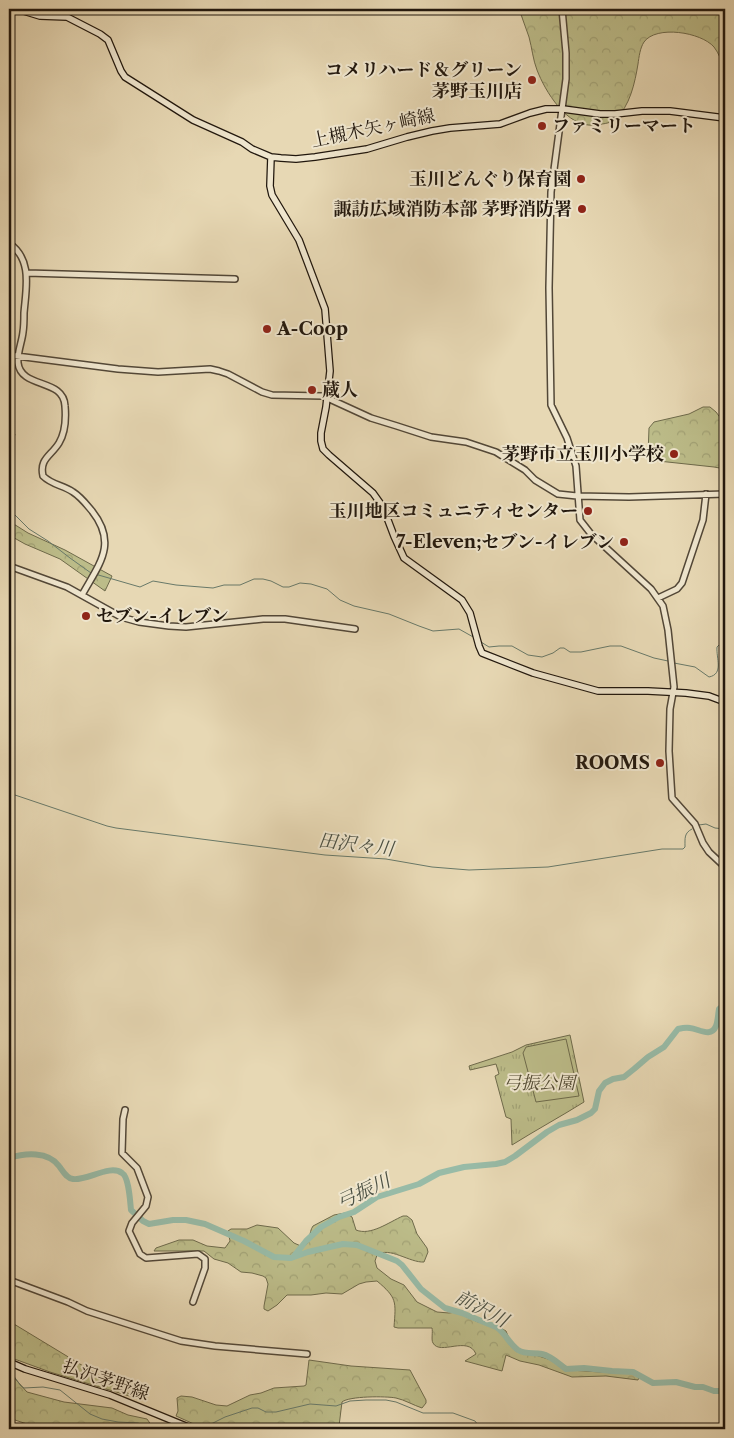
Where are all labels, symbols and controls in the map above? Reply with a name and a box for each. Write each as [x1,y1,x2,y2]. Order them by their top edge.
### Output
place label: コメリハード＆グリーン 茅野玉川店 [325,59,522,102]
marker: コメリハード＆グリーン 茅野玉川店 [526,74,538,86]
street label: 上槻木矢ヶ崎線 [309,104,437,152]
place label: ファミリーマート [552,115,696,137]
marker: ファミリーマート [536,120,548,132]
place label: 玉川どんぐり保育園 [409,168,571,190]
marker: 玉川どんぐり保育園 [575,173,587,185]
place label: 諏訪広域消防本部 茅野消防署 [333,198,572,220]
marker: 諏訪広域消防本部 茅野消防署 [576,203,588,215]
place label: A-Coop [276,318,348,340]
marker: A-Coop [261,323,273,335]
place label: 蔵人 [322,379,358,401]
marker: 蔵人 [306,384,318,396]
place label: 茅野市立玉川小学校 [502,443,664,465]
marker: 茅野市立玉川小学校 [668,448,680,460]
place label: 玉川地区コミュニティセンター [329,500,578,522]
marker: 玉川地区コミュニティセンター [582,505,594,517]
place label: 7-Eleven;セブン-イレブン [396,531,614,553]
marker: 7-Eleven;セブン-イレブン [618,536,630,548]
place label: セブン-イレブン [96,605,229,627]
marker: セブン-イレブン [80,610,92,622]
place label: ROOMS [575,752,650,774]
marker: ROOMS [654,757,666,769]
water label: 田沢々川 [317,828,397,861]
park label: 弓振公園 [503,1072,578,1094]
water label: 弓振川 [333,1168,396,1214]
water label: 前沢川 [451,1285,514,1333]
street label: 払沢茅野線 [60,1355,152,1405]

